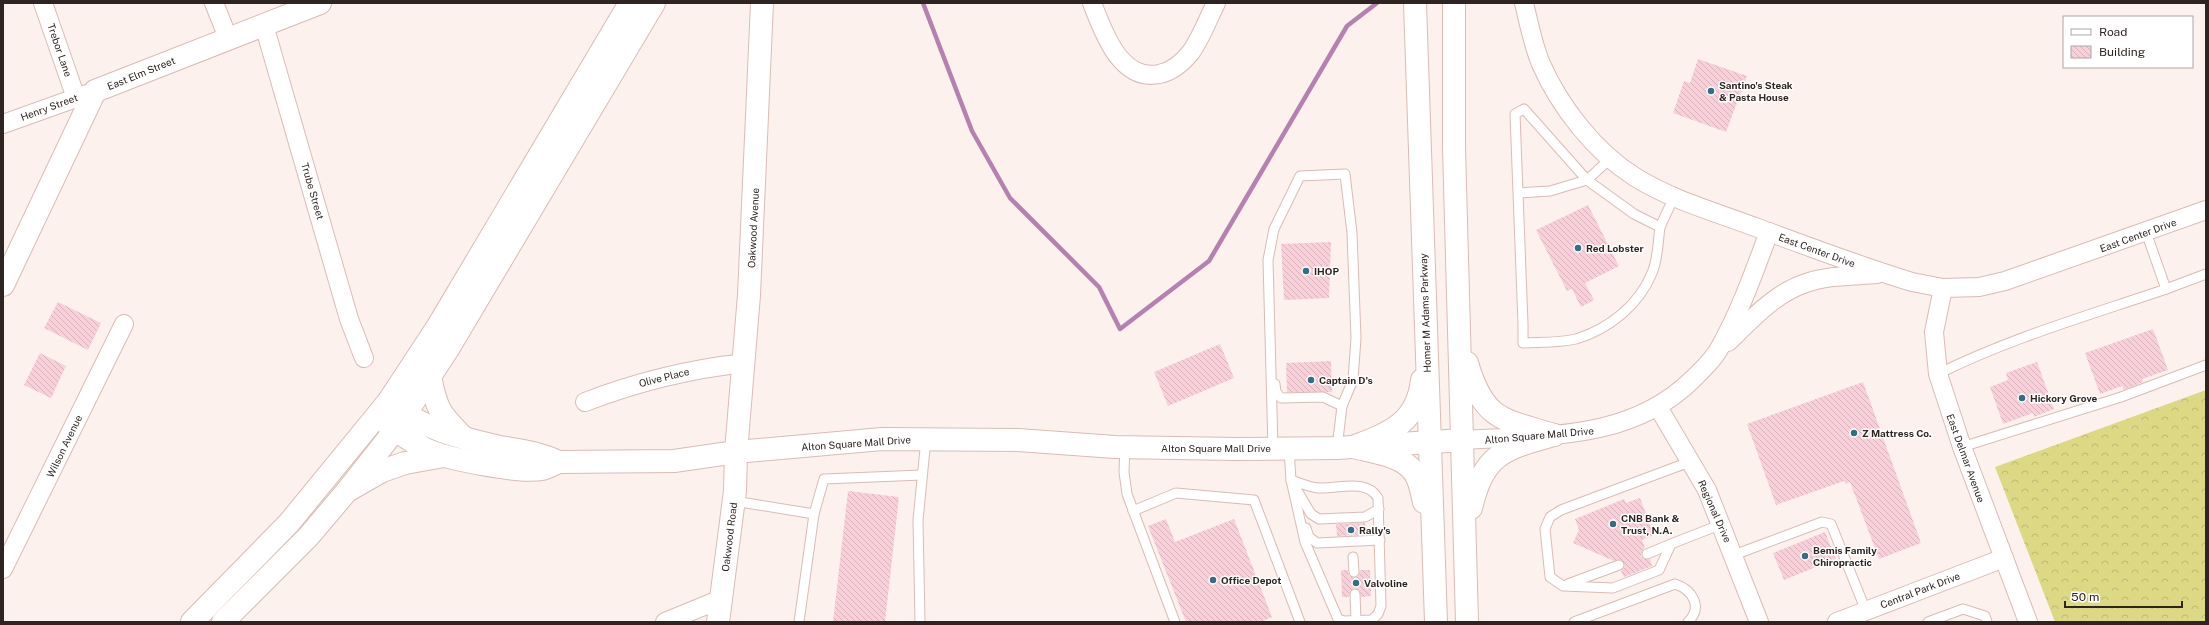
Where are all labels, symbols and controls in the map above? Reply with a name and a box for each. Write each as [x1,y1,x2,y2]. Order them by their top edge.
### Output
legend [2063,16,2193,68]
street label: Trebor Lane [45,22,75,79]
text: Road [2099,25,2127,39]
text: Building [2099,45,2145,59]
street label: East Elm Street [105,54,177,92]
place label: Santino's Steak & Pasta House [1719,79,1793,103]
marker: Santino's Steak & Pasta House [1706,86,1716,96]
street label: Henry Street [19,91,79,123]
street label: Trube Street [299,161,327,221]
street label: Oakwood Avenue [745,187,761,268]
street label: East Center Drive [2098,215,2178,254]
street label: East Center Drive [1777,231,1857,270]
place label: Red Lobster [1586,242,1644,254]
marker: Red Lobster [1573,243,1583,253]
street label: Homer M Adams Parkway [1417,252,1433,373]
place label: IHOP [1314,265,1339,277]
marker: IHOP [1301,266,1311,276]
street label: Olive Place [637,365,691,389]
place label: Captain D's [1319,374,1373,386]
marker: Captain D's [1306,375,1316,385]
place label: Hickory Grove [2030,392,2097,404]
marker: Hickory Grove [2017,393,2027,403]
street label: Wilson Avenue [44,412,84,479]
street label: East Delmar Avenue [1944,412,1988,504]
street label: Alton Square Mall Drive [1484,424,1595,446]
place label: Z Mattress Co. [1862,427,1932,439]
marker: Z Mattress Co. [1849,428,1859,438]
street label: Alton Square Mall Drive [801,433,912,453]
street label: Alton Square Mall Drive [1161,442,1271,454]
street label: Regional Drive [1696,478,1734,544]
street label: Oakwood Road [719,502,739,572]
place label: CNB Bank & Trust, N.A. [1621,512,1680,536]
marker: CNB Bank & Trust, N.A. [1608,519,1618,529]
place label: Rally's [1359,524,1391,536]
marker: Rally's [1346,525,1356,535]
place label: Bemis Family Chiropractic [1813,544,1877,568]
marker: Bemis Family Chiropractic [1800,551,1810,561]
street label: Central Park Drive [1878,569,1962,611]
place label: Office Depot [1221,574,1281,586]
marker: Office Depot [1208,575,1218,585]
place label: Valvoline [1364,577,1408,589]
marker: Valvoline [1351,578,1361,588]
scale bar [2065,583,2182,609]
text: 50 m [2071,590,2099,604]

